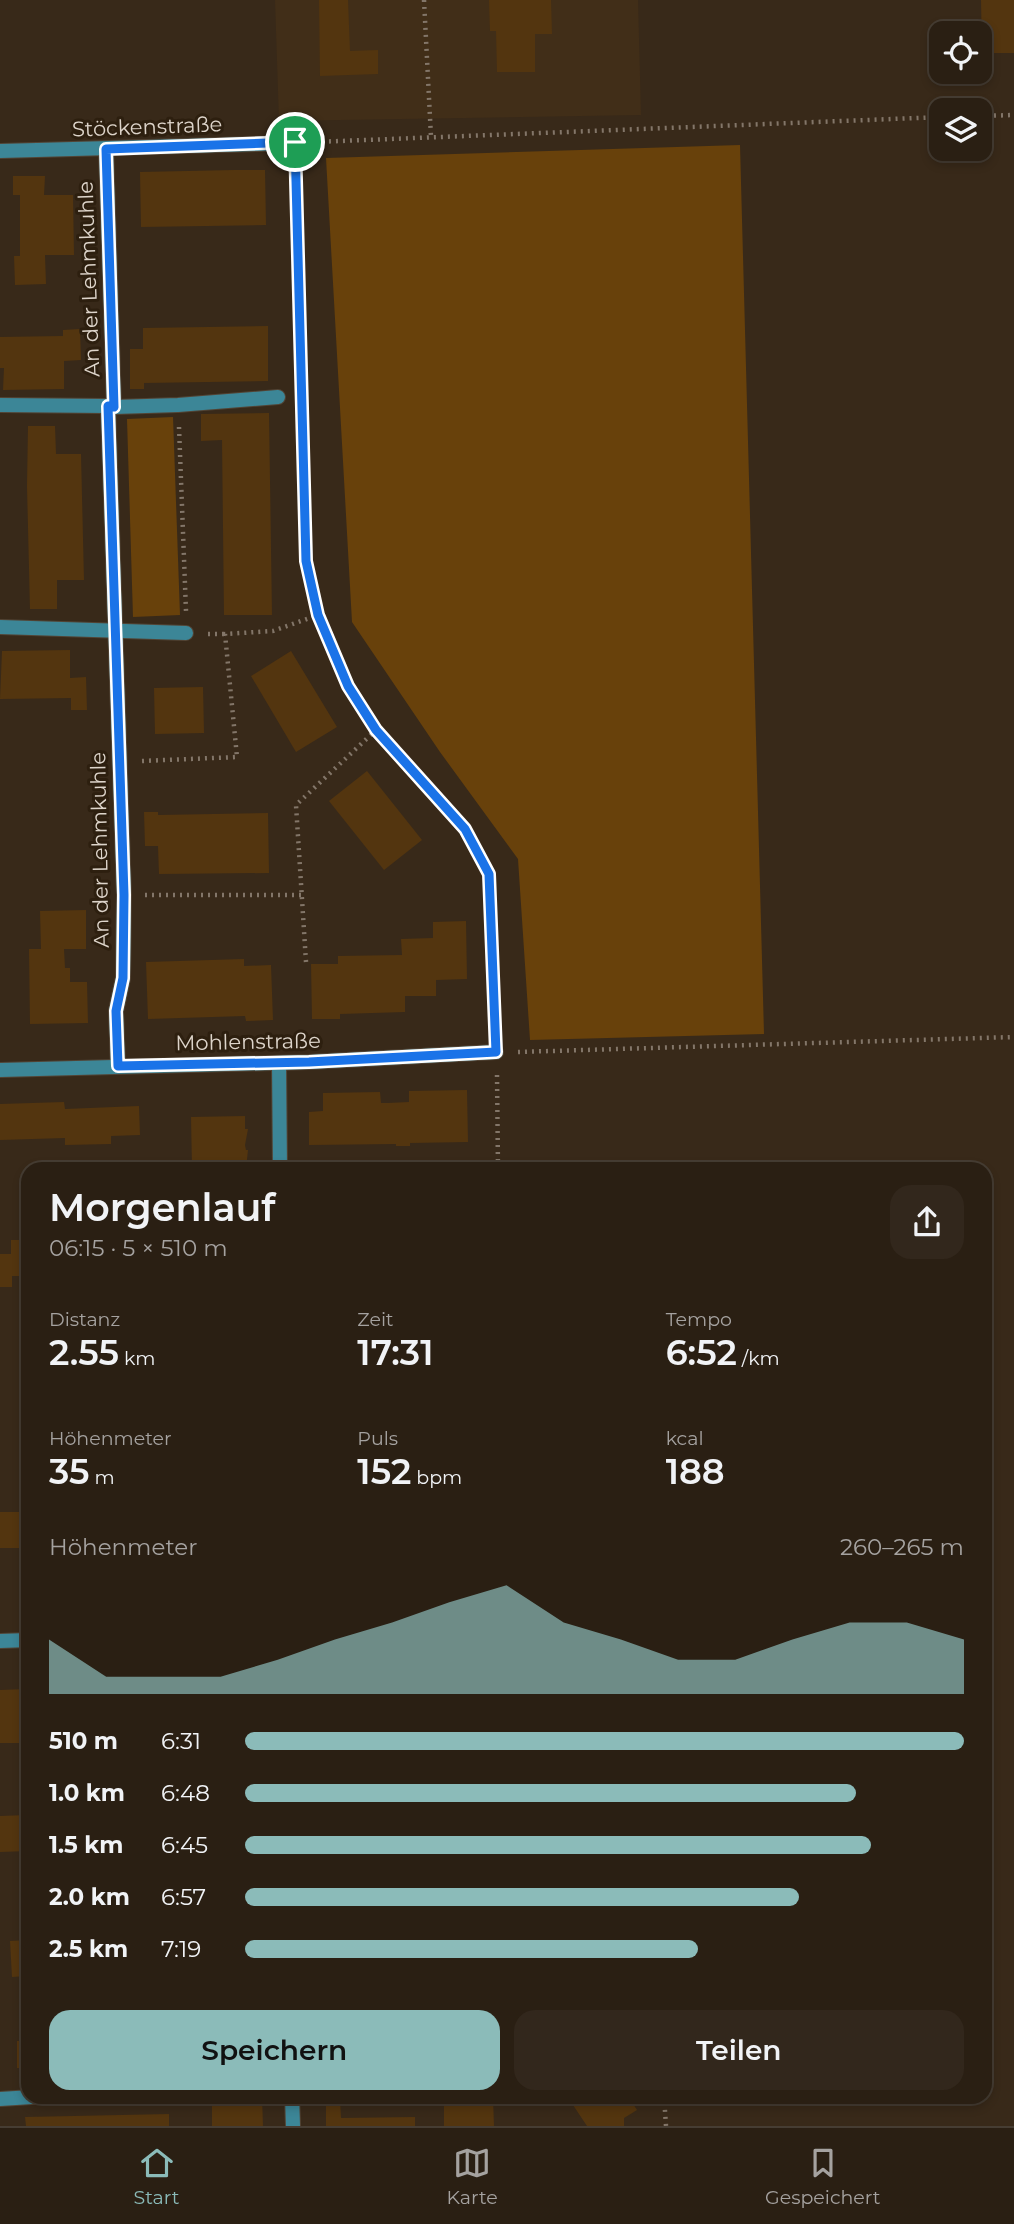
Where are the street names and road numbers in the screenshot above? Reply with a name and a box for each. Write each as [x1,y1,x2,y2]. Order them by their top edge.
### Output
street label: Stöckenstraße [71,111,223,142]
street label: An der Lehmkuhle [73,181,104,377]
street label: An der Lehmkuhle [85,752,114,948]
street label: Mohlenstraße [175,1028,321,1055]

